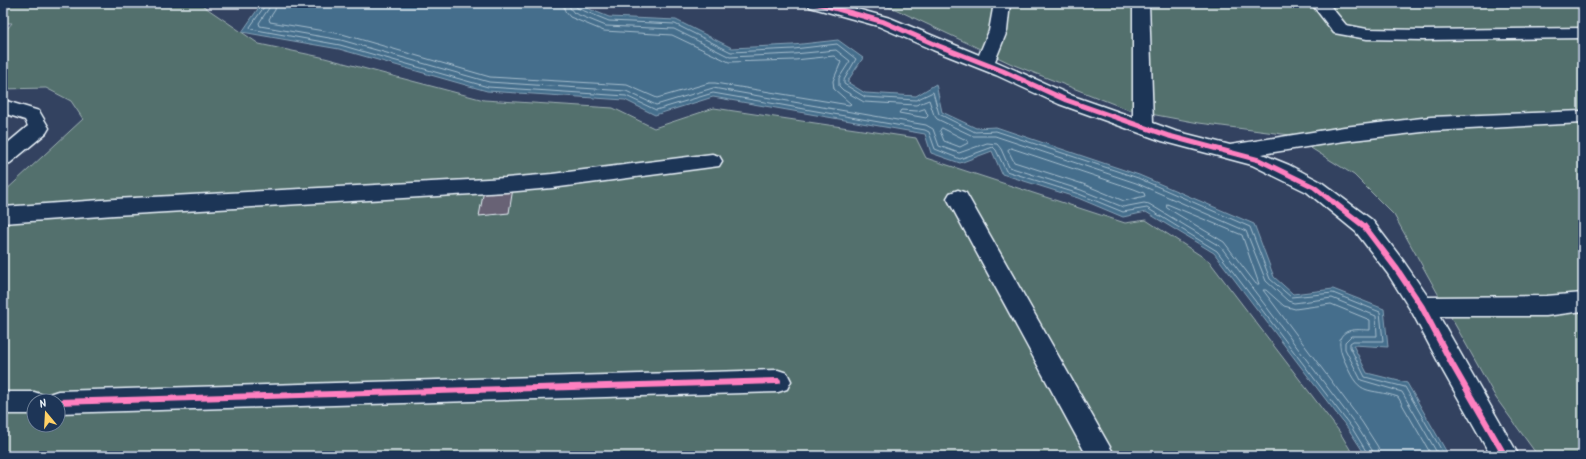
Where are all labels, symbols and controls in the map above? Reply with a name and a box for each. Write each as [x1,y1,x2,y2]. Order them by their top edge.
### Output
north arrow [26,393,66,433]
text: N [37,395,49,414]

